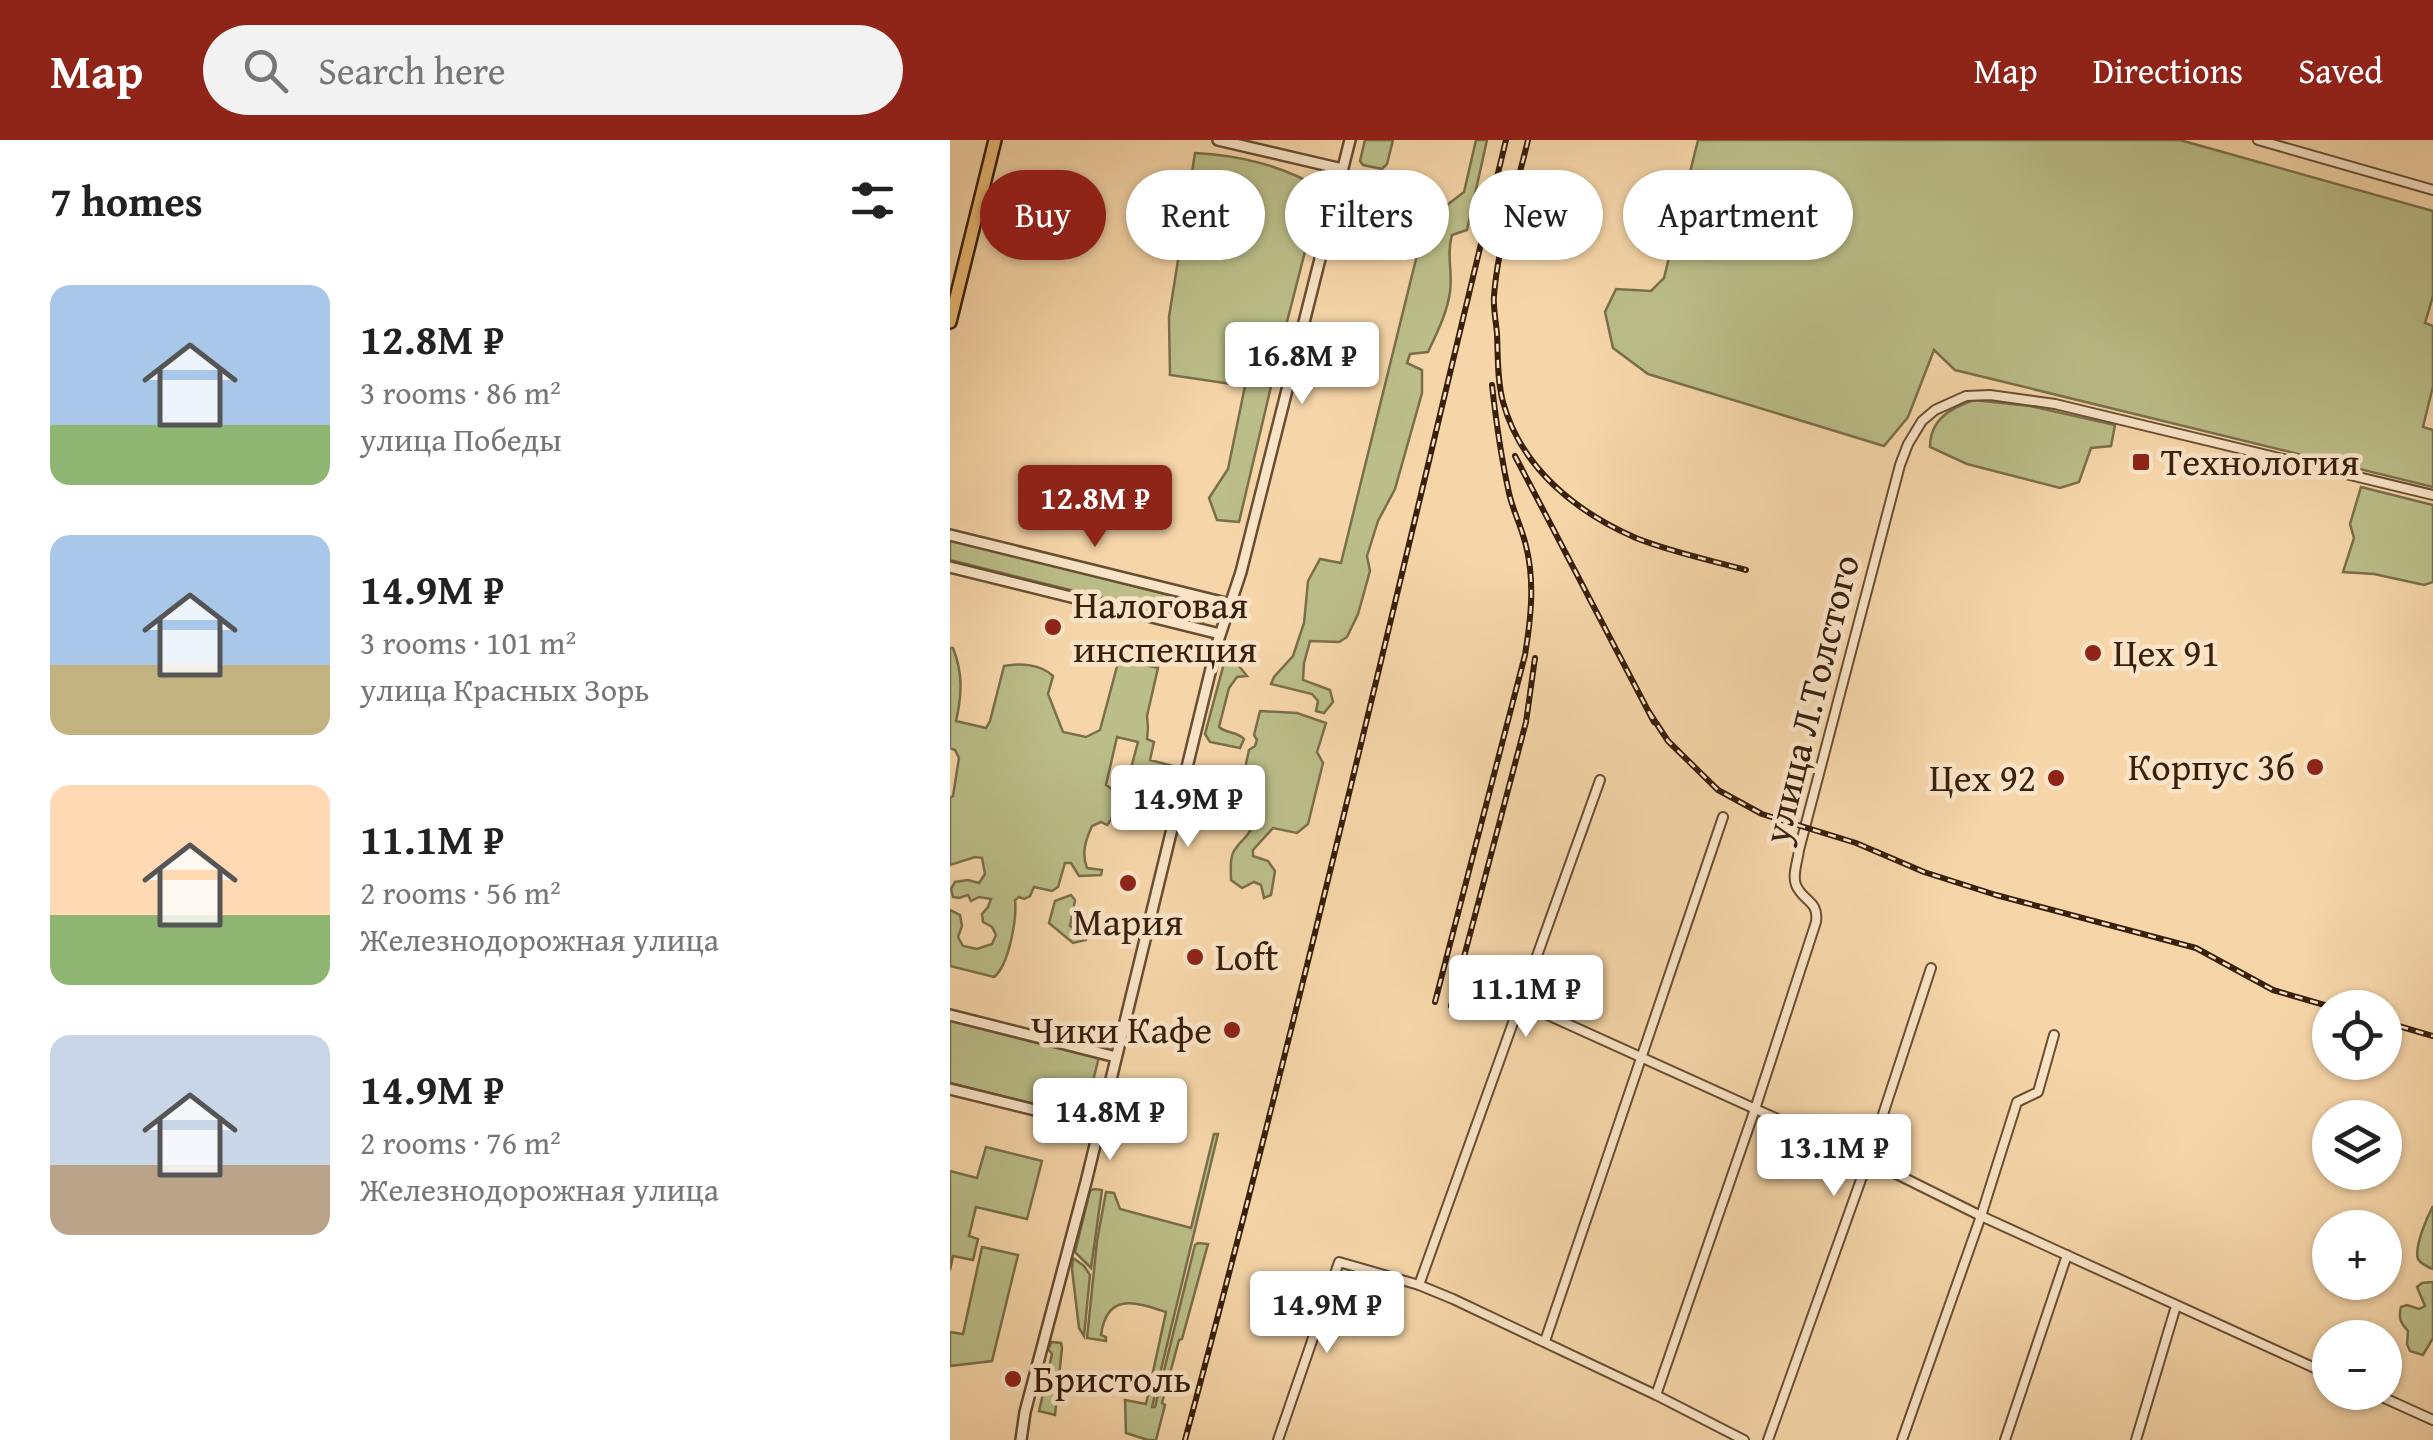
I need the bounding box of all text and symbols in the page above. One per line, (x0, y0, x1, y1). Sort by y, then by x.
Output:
search box (203, 25, 903, 115)
text: Map (50, 35, 143, 106)
text: Search here (318, 42, 506, 98)
icon: search (238, 43, 293, 98)
text: Map (1974, 45, 2038, 96)
text: Directions (2093, 45, 2243, 96)
text: Saved (2298, 45, 2383, 96)
text: 7 homes (50, 170, 203, 231)
chip: Buy (980, 170, 1106, 260)
chip: Rent (1126, 170, 1265, 260)
chip: Filters (1285, 170, 1449, 260)
chip: New (1469, 170, 1603, 260)
chip: Apartment (1623, 170, 1853, 260)
icon: filters (845, 173, 900, 228)
text: 12.8M ₽ (360, 308, 504, 369)
pin: 16.8M ₽ (1210, 322, 1394, 407)
icon: home (130, 325, 250, 445)
text: 16.8M ₽ (1247, 331, 1357, 378)
text: 3 rooms · 86 m² (360, 369, 561, 416)
text: улица Победы (360, 416, 562, 463)
place label: Технология (2161, 433, 2359, 489)
marker: Технология (2130, 451, 2152, 473)
pin: 12.8M ₽ (1003, 465, 1187, 550)
text: 12.8M ₽ (1040, 474, 1150, 521)
street label: улица Л.Толстого (1747, 548, 1873, 850)
text: 14.9M ₽ (360, 558, 504, 619)
icon: home (130, 575, 250, 695)
place label: Налоговая инспекция (1073, 576, 1257, 676)
marker: Налоговая инспекция (1042, 616, 1064, 638)
text: 3 rooms · 101 m² (360, 619, 576, 666)
place label: Цех 91 (2113, 624, 2220, 680)
marker: Цех 91 (2082, 642, 2104, 664)
text: улица Красных Зорь (360, 666, 649, 713)
place label: Корпус 3б (2128, 738, 2295, 794)
place label: Цех 92 (1929, 749, 2036, 805)
marker: Корпус 3б (2304, 756, 2326, 778)
pin: 14.9M ₽ (1096, 765, 1280, 850)
marker: Цех 92 (2045, 767, 2067, 789)
text: 14.9M ₽ (1133, 774, 1243, 821)
text: 11.1M ₽ (360, 808, 504, 869)
icon: home (130, 825, 250, 945)
text: 2 rooms · 56 m² (360, 869, 561, 916)
marker: Мария (1117, 872, 1139, 894)
place label: Мария (1073, 893, 1183, 949)
text: Железнодорожная улица (360, 916, 719, 963)
place label: Loft (1215, 928, 1279, 984)
marker: Loft (1184, 946, 1206, 968)
pin: 11.1M ₽ (1434, 955, 1618, 1040)
text: 11.1M ₽ (1471, 964, 1581, 1011)
map controls (2312, 990, 2402, 1410)
button: locate (2312, 990, 2402, 1080)
place label: Чики Кафе (1031, 1001, 1212, 1057)
marker: Чики Кафе (1221, 1019, 1243, 1041)
text: 14.9M ₽ (360, 1058, 504, 1119)
icon: home (130, 1075, 250, 1195)
pin: 14.8M ₽ (1018, 1078, 1202, 1163)
text: 14.8M ₽ (1055, 1087, 1165, 1134)
button: layers (2312, 1100, 2402, 1190)
pin: 13.1M ₽ (1742, 1114, 1926, 1199)
text: 2 rooms · 76 m² (360, 1119, 561, 1166)
text: 13.1M ₽ (1779, 1123, 1889, 1170)
text: Железнодорожная улица (360, 1166, 719, 1213)
button: + (2312, 1210, 2402, 1300)
pin: 14.9M ₽ (1235, 1271, 1419, 1356)
text: 14.9M ₽ (1272, 1280, 1382, 1327)
button: − (2312, 1320, 2402, 1410)
place label: Бристоль (1033, 1350, 1191, 1406)
marker: Бристоль (1002, 1368, 1024, 1390)

